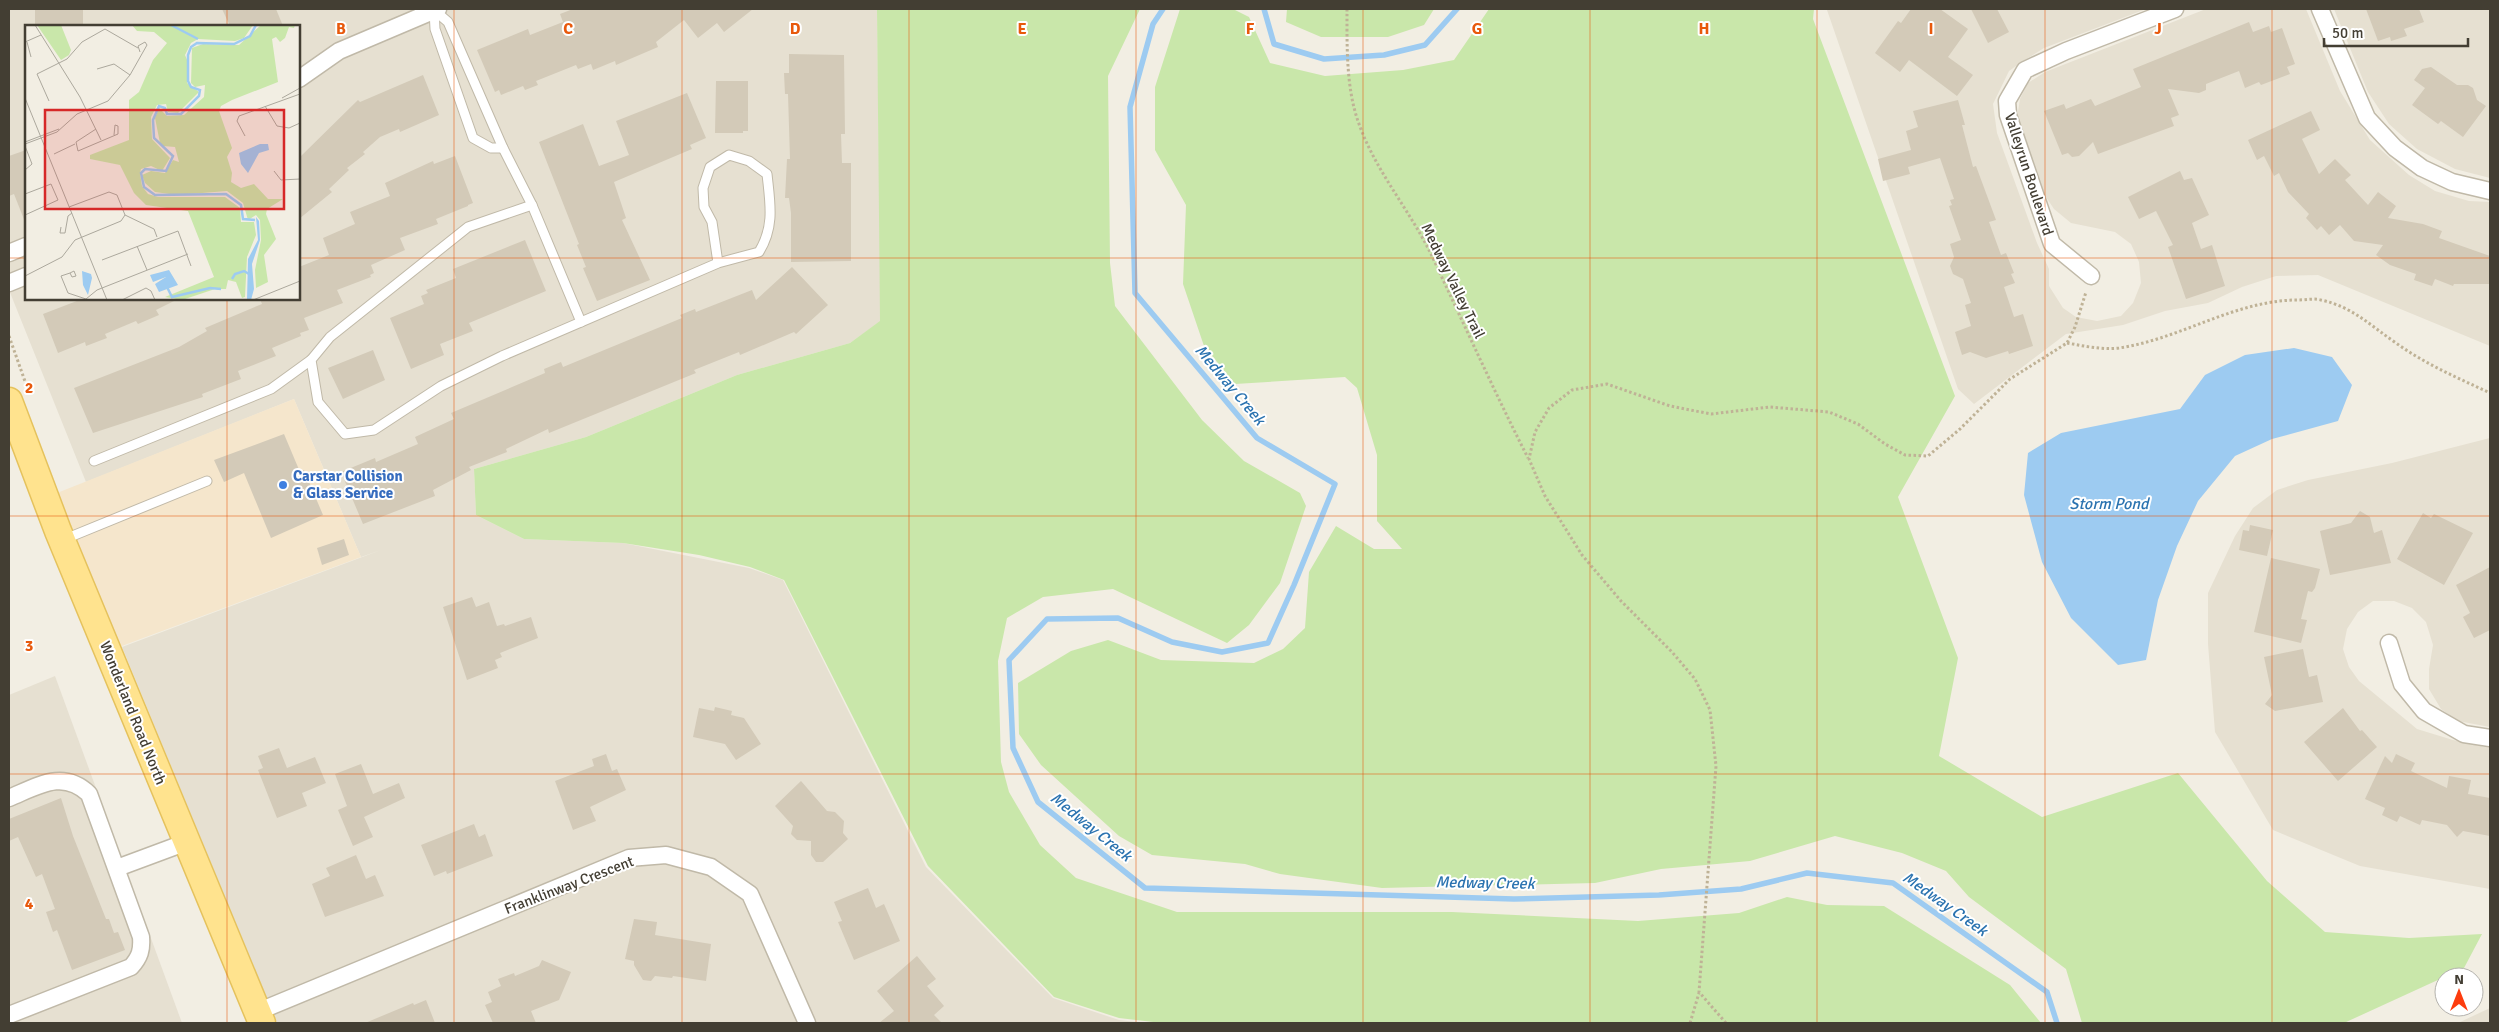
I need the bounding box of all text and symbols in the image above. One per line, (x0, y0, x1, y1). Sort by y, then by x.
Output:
scale bar (2324, 15, 2468, 47)
text: B (336, 19, 346, 39)
text: C (563, 19, 573, 39)
text: D (790, 19, 801, 39)
text: E (1017, 19, 1027, 39)
text: F (1246, 19, 1255, 39)
text: G (1472, 19, 1482, 39)
text: H (1699, 19, 1709, 39)
text: I (1928, 19, 1934, 39)
text: J (2154, 19, 2162, 39)
text: 50 m (2332, 24, 2363, 42)
inset map (25, 25, 300, 300)
street label: Valleyrun Boulevard (2001, 110, 2057, 238)
street label: Medway Valley Trail (1417, 220, 1489, 342)
water label: Medway Creek (1191, 341, 1271, 431)
text: 2 (25, 378, 33, 398)
place label: Carstar Collision & Glass Service (293, 467, 403, 502)
marker: Carstar Collision & Glass Service (277, 479, 289, 491)
water label: Storm Pond (2070, 494, 2151, 514)
text: 3 (25, 636, 33, 656)
street label: Wonderland Road North (96, 639, 170, 787)
water label: Medway Creek (1046, 788, 1137, 867)
street label: Franklinway Crescent (502, 852, 636, 918)
water label: Medway Creek (1899, 867, 1993, 942)
water label: Medway Creek (1435, 872, 1537, 894)
text: 4 (25, 894, 34, 914)
north arrow (2434, 967, 2484, 1017)
text: N (2454, 971, 2464, 988)

